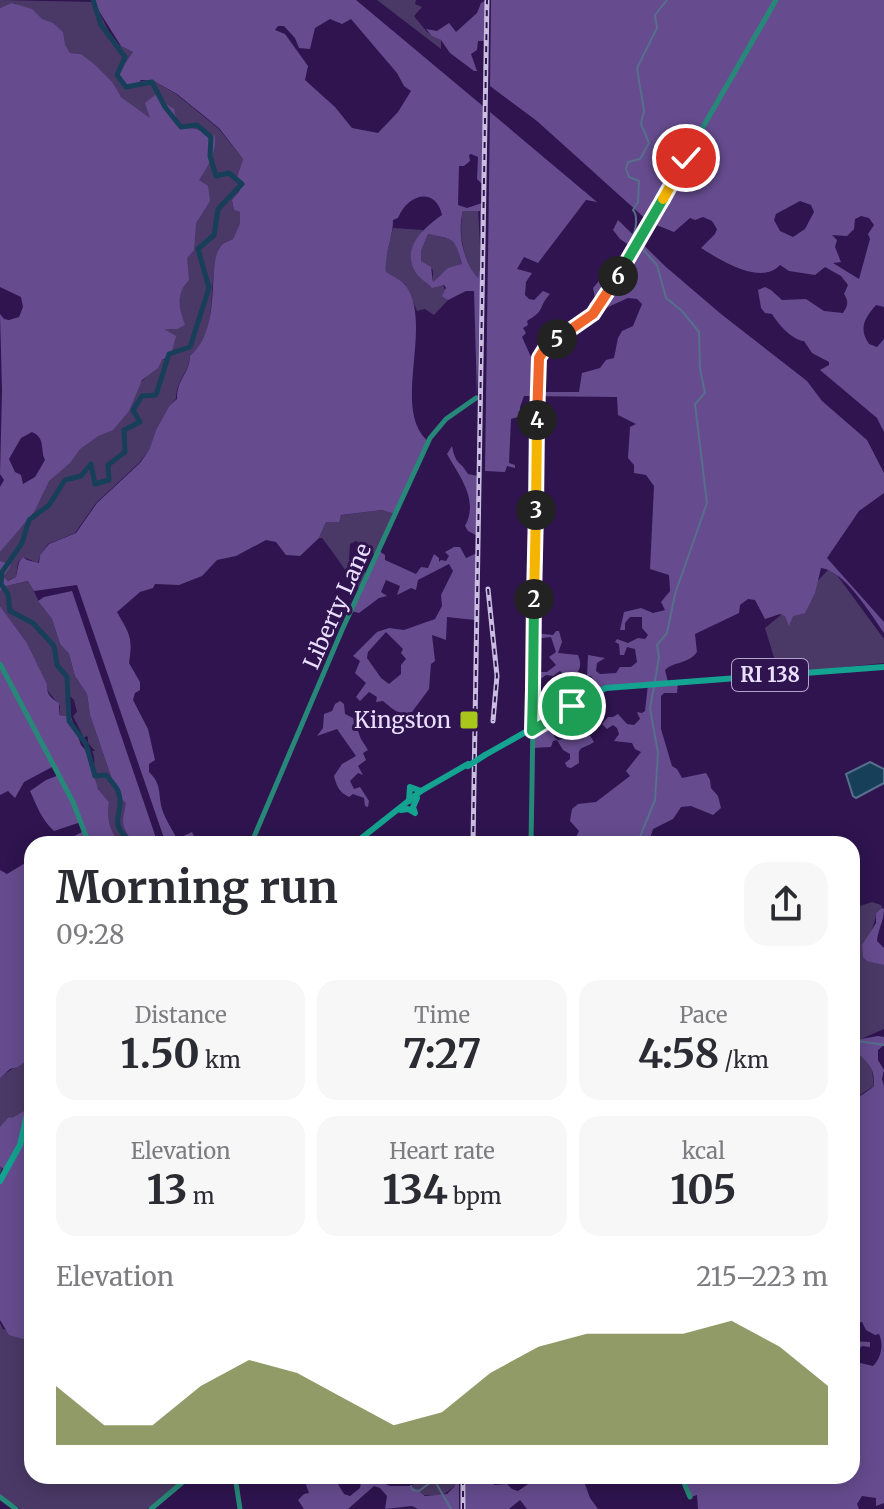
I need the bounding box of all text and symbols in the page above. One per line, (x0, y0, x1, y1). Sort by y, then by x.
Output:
pin (652, 124, 720, 192)
icon: check (664, 136, 708, 180)
pin: 6 (598, 256, 638, 296)
text: 6 (611, 262, 625, 290)
pin: 5 (537, 319, 577, 359)
text: 5 (551, 325, 563, 353)
pin: 4 (517, 400, 557, 440)
text: 4 (530, 406, 544, 434)
pin: 3 (516, 490, 556, 530)
text: 3 (530, 496, 542, 524)
street label: Liberty Lane (297, 539, 377, 673)
pin: 2 (514, 579, 554, 619)
text: 2 (528, 585, 540, 613)
road number: RI 138 (732, 659, 808, 691)
pin (538, 672, 606, 740)
icon: arrive (550, 684, 594, 728)
place label: Kingston (354, 706, 451, 734)
marker: Kingston (458, 709, 480, 731)
text: Morning run (56, 860, 338, 915)
button: share (744, 862, 828, 946)
text: 09:28 (56, 918, 125, 951)
text: Distance (135, 1001, 227, 1029)
text: Time (414, 1001, 470, 1029)
text: Pace (679, 1001, 727, 1029)
text: 1.50 (121, 1029, 200, 1079)
text: 7:27 (403, 1029, 481, 1079)
text: 4:58 (638, 1029, 719, 1079)
text: km (200, 1046, 241, 1074)
text: /km (719, 1046, 769, 1074)
text: Elevation (131, 1137, 231, 1165)
text: Heart rate (389, 1137, 495, 1165)
text: kcal (682, 1137, 725, 1165)
text: 13 (147, 1165, 187, 1215)
text: 134 (382, 1165, 448, 1215)
text: 105 (670, 1165, 736, 1215)
text: m (187, 1182, 215, 1210)
text: bpm (448, 1182, 502, 1210)
text: Elevation (56, 1260, 174, 1293)
text: 215–223 m (696, 1260, 828, 1293)

